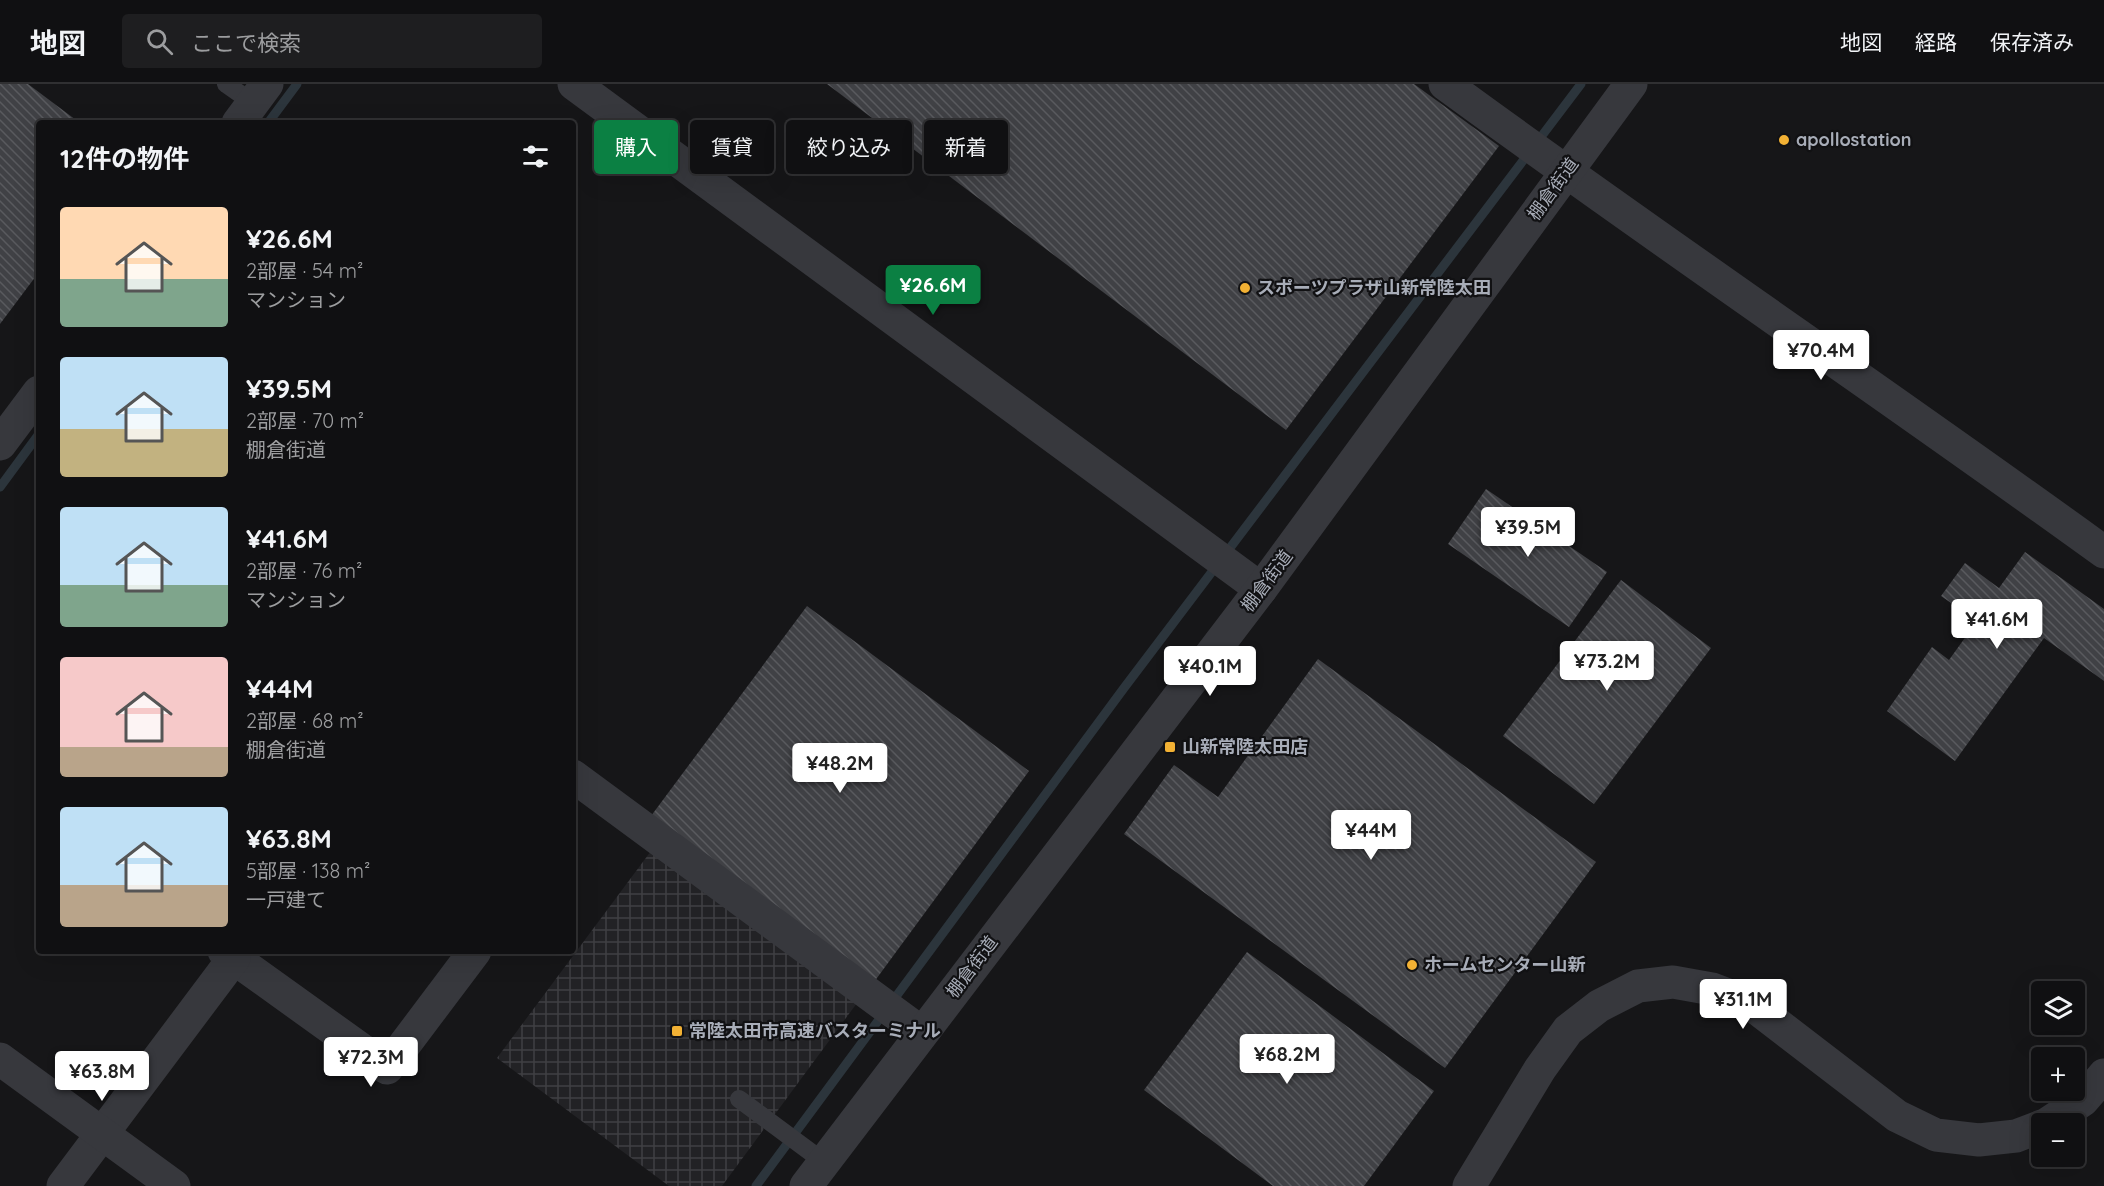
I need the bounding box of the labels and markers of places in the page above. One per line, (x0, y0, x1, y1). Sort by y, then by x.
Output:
place label: apollostation (1796, 128, 1912, 151)
marker: apollostation (1777, 133, 1791, 147)
pin: ¥26.6M (884, 265, 982, 316)
place label: スポーツプラザ山新常陸太田 (1257, 276, 1491, 299)
marker: スポーツプラザ山新常陸太田 (1238, 281, 1252, 295)
pin: ¥70.4M (1772, 330, 1870, 381)
pin: ¥39.5M (1479, 507, 1577, 558)
pin: ¥41.6M (1948, 599, 2046, 650)
pin: ¥73.2M (1558, 641, 1656, 692)
pin: ¥40.1M (1161, 646, 1259, 697)
place label: 山新常陸太田店 (1182, 735, 1308, 758)
marker: 山新常陸太田店 (1163, 740, 1177, 754)
pin: ¥48.2M (791, 743, 889, 794)
pin: ¥44M (1335, 810, 1407, 861)
place label: ホームセンター山新 (1424, 953, 1585, 976)
marker: ホームセンター山新 (1405, 958, 1419, 972)
pin: ¥31.1M (1694, 979, 1792, 1030)
place label: 常陸太田市高速バスターミナル (689, 1019, 941, 1042)
marker: 常陸太田市高速バスターミナル (670, 1024, 684, 1038)
pin: ¥68.2M (1238, 1034, 1336, 1085)
pin: ¥72.3M (322, 1037, 420, 1088)
pin: ¥63.8M (53, 1051, 151, 1102)

